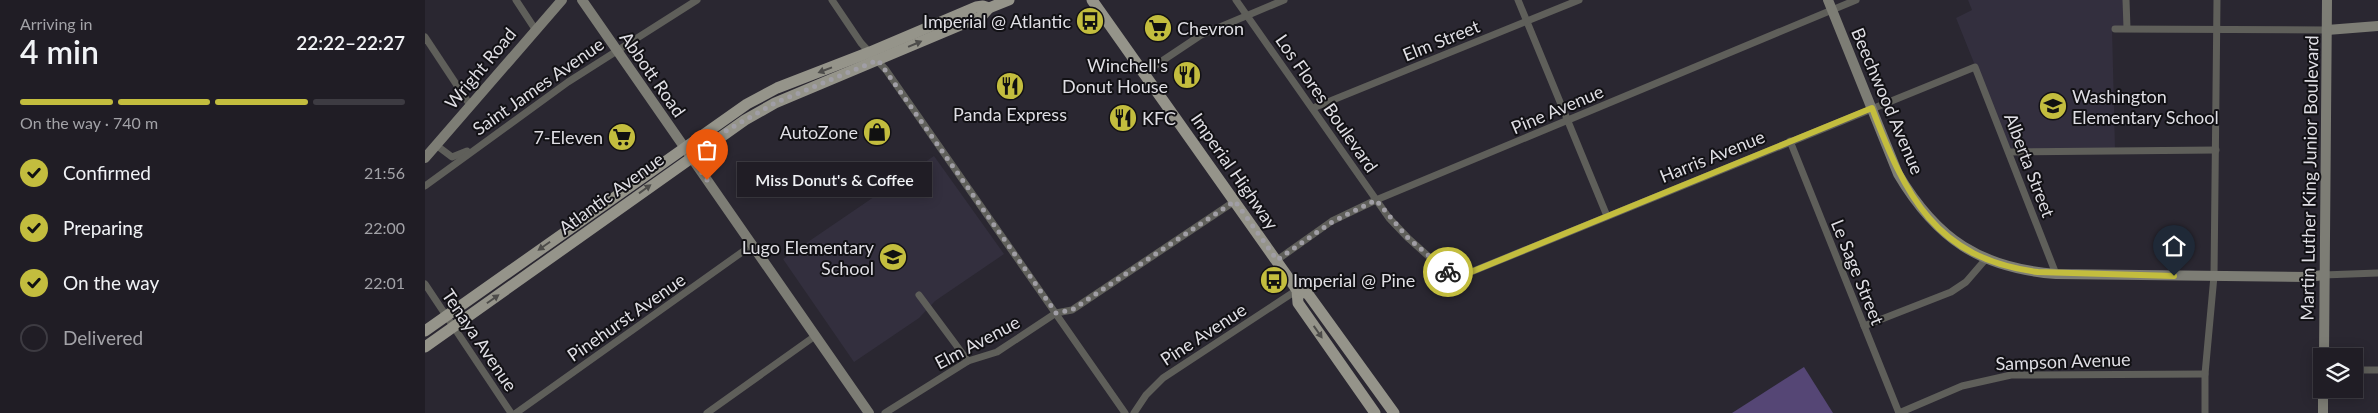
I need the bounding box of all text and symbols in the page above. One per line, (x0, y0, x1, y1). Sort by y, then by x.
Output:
bus stop icon: Imperial @ Atlantic (1075, 6, 1105, 36)
place label: Imperial @ Atlantic (923, 10, 1071, 32)
supermarket icon: Chevron (1143, 13, 1173, 43)
text: Arriving in (20, 14, 93, 33)
street label: Elm Street (1399, 14, 1483, 65)
place label: Chevron (1177, 17, 1244, 39)
street label: Wright Road (440, 23, 520, 113)
street label: Beechwood Avenue (1847, 24, 1929, 178)
street label: Abbott Road (616, 27, 690, 121)
street label: Los Flores Boulevard (1271, 30, 1383, 176)
text: 22:22–22:27 (296, 31, 405, 54)
text: 4 min (20, 32, 99, 71)
street label: Saint James Avenue (468, 32, 608, 140)
street label: Martin Luther King Junior Boulevard (2296, 35, 2322, 321)
one-way arrow (908, 40, 923, 48)
place label: Winchell's Donut House (1062, 54, 1168, 97)
restaurant icon: Winchell's Donut House (1172, 60, 1202, 90)
one-way arrow (818, 66, 832, 74)
restaurant icon: Panda Express (995, 71, 1025, 101)
street label: Pine Avenue (1507, 80, 1607, 138)
place label: Washington Elementary School (2072, 85, 2219, 128)
school or university icon: Washington Elementary School (2038, 91, 2068, 121)
place label: Panda Express (953, 103, 1067, 125)
restaurant icon: KFC (1108, 103, 1138, 133)
place label: KFC (1142, 107, 1176, 129)
street label: Imperial Highway (1187, 108, 1284, 234)
street label: Alberta Street (2000, 110, 2060, 221)
text: On the way · 740 m (20, 113, 158, 132)
shop icon: AutoZone (862, 117, 892, 147)
place label: AutoZone (780, 121, 858, 143)
supermarket icon: 7-Eleven (607, 122, 637, 152)
street label: Harris Avenue (1656, 125, 1768, 187)
place label: 7-Eleven (533, 126, 603, 148)
pin (686, 129, 728, 180)
icon: bag (693, 136, 721, 164)
street label: Atlantic Avenue (554, 148, 668, 238)
icon: check (20, 159, 48, 187)
text: Confirmed (63, 161, 151, 184)
callout: Miss Donut's & Coffee (737, 162, 932, 198)
text: 21:56 (364, 163, 405, 182)
text: Miss Donut's & Coffee (755, 170, 914, 189)
one-way arrow (638, 184, 652, 194)
icon: check (20, 214, 48, 242)
text: Preparing (63, 216, 143, 239)
street label: Le Sage Street (1827, 216, 1889, 329)
text: 22:00 (364, 218, 405, 237)
pin (2153, 225, 2195, 276)
icon: home (2160, 232, 2188, 260)
place label: Lugo Elementary School (742, 236, 875, 279)
one-way arrow (537, 241, 551, 251)
school or university icon: Lugo Elementary School (878, 242, 908, 272)
courier (1423, 247, 1473, 297)
icon: bike (1434, 258, 1462, 286)
bus stop icon: Imperial @ Pine (1259, 265, 1289, 295)
street label: Pinehurst Avenue (563, 268, 689, 366)
icon: check (20, 269, 48, 297)
place label: Imperial @ Pine (1293, 269, 1415, 291)
text: On the way (63, 271, 159, 294)
text: 22:01 (364, 273, 405, 292)
street label: Tenaya Avenue (438, 285, 522, 395)
one-way arrow (486, 294, 500, 304)
street label: Pine Avenue (1156, 298, 1250, 370)
street label: Elm Avenue (931, 310, 1023, 374)
one-way arrow (1313, 325, 1323, 339)
text: Delivered (63, 326, 143, 349)
street label: Sampson Avenue (1995, 348, 2131, 374)
map controls (2313, 348, 2363, 398)
button: layers (2313, 348, 2363, 398)

